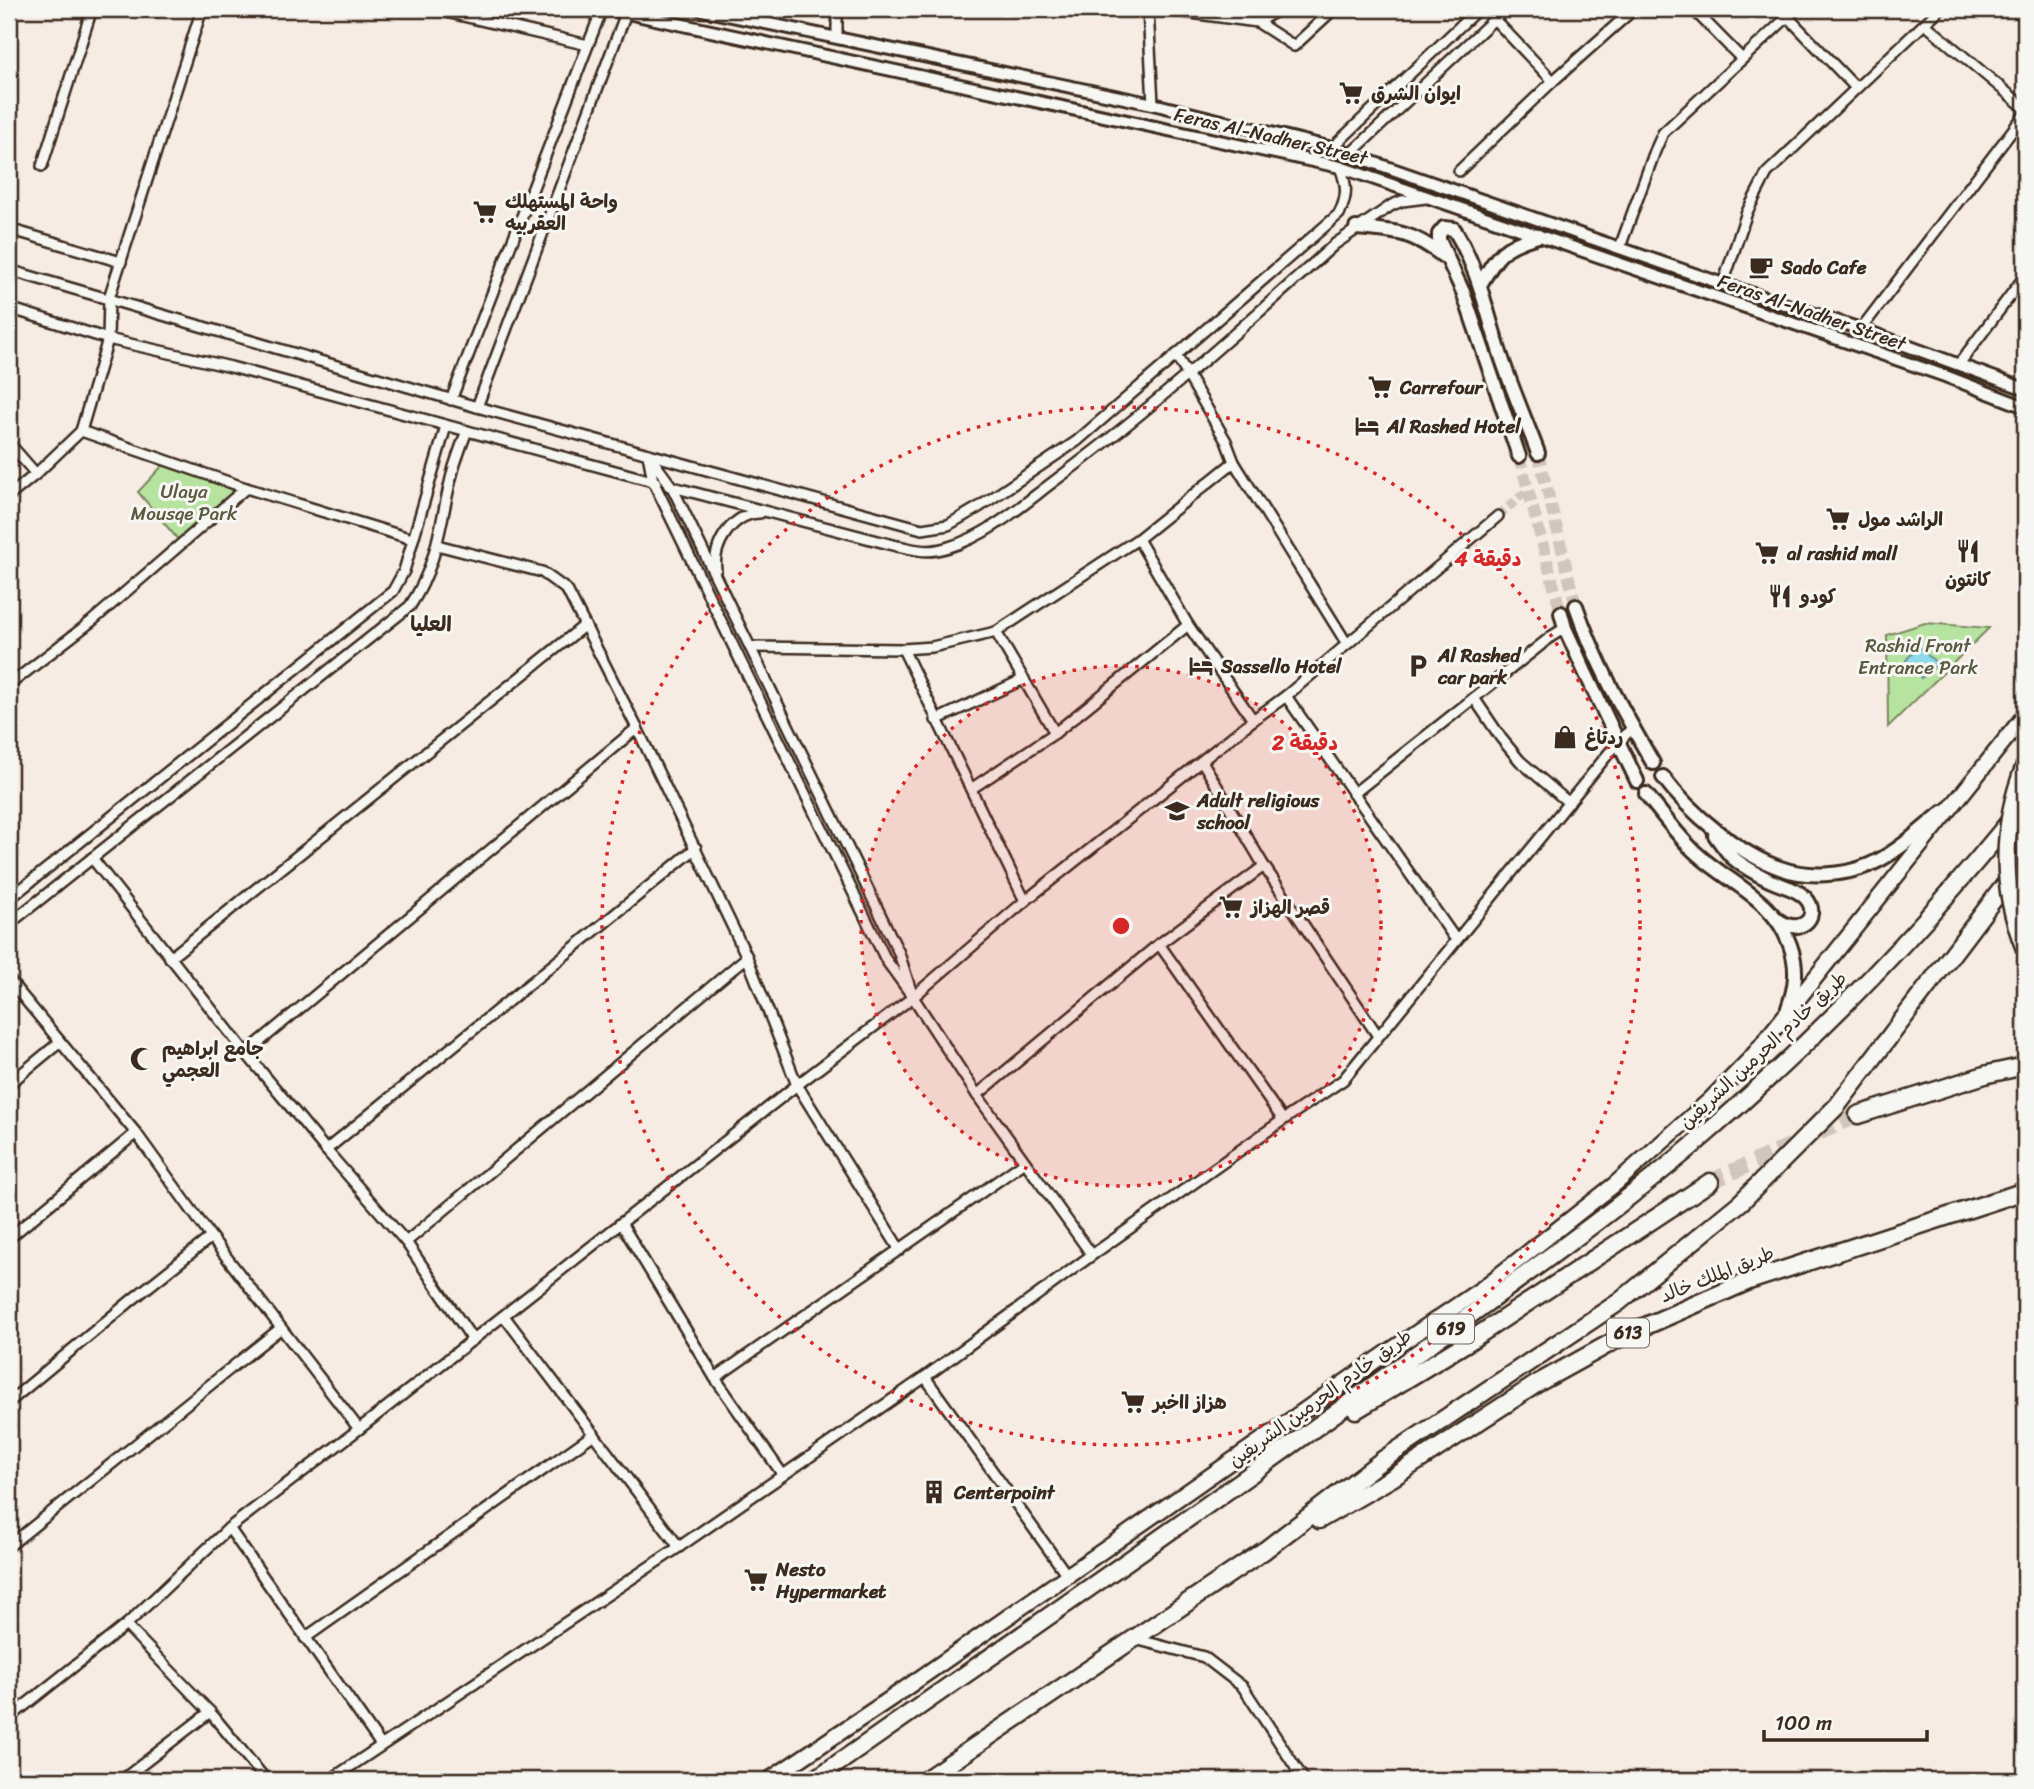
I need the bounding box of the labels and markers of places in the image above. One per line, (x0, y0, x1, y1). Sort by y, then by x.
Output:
place label: ايوان الشرق (1371, 77, 1461, 110)
supermarket icon: ايوان الشرق (1337, 79, 1365, 107)
place label: واحة المستهلك العقربيه (505, 185, 618, 240)
supermarket icon: واحة المستهلك العقربيه (471, 198, 499, 226)
place label: Sado Cafe (1780, 251, 1867, 284)
cafe icon: Sado Cafe (1747, 253, 1775, 281)
place label: Carrefour (1399, 371, 1485, 404)
supermarket icon: Carrefour (1366, 373, 1394, 401)
place label: Al Rashed Hotel (1386, 410, 1521, 443)
hotel icon: Al Rashed Hotel (1353, 412, 1381, 440)
place label: الراشد مول (1858, 503, 1943, 536)
supermarket icon: الراشد مول (1824, 505, 1852, 533)
place label: al rashid mall (1786, 537, 1899, 570)
restaurant icon: كانتون (1954, 537, 1982, 565)
supermarket icon: al rashid mall (1753, 539, 1781, 567)
place label: كانتون (1945, 563, 1992, 596)
place label: كودو (1798, 580, 1837, 613)
restaurant icon: كودو (1766, 582, 1794, 610)
place label: Al Rashed car park (1437, 639, 1522, 694)
place label: Sassello Hotel (1220, 650, 1342, 683)
hotel icon: Sassello Hotel (1187, 652, 1215, 680)
parking icon: Al Rashed car park (1404, 652, 1432, 680)
place label: ردتاغ (1585, 721, 1623, 754)
shop icon: ردتاغ (1551, 723, 1579, 751)
place label: Adult religious school (1196, 784, 1321, 839)
school or university icon: Adult religious school (1163, 797, 1191, 825)
place label: قصر الهزاز (1249, 891, 1330, 924)
supermarket icon: قصر الهزاز (1217, 893, 1245, 921)
centre of rings (1109, 914, 1133, 938)
place label: جامع ابراهيم العجمي (162, 1032, 264, 1087)
mosque icon: جامع ابراهيم العجمي (128, 1045, 156, 1073)
place label: هزاز ااخبر (1151, 1386, 1227, 1419)
supermarket icon: هزاز ااخبر (1119, 1388, 1147, 1416)
place label: Centerpoint (953, 1476, 1056, 1509)
building icon: Centerpoint (920, 1478, 948, 1506)
place label: Nesto Hypermarket (775, 1553, 887, 1608)
supermarket icon: Nesto Hypermarket (742, 1566, 770, 1594)

